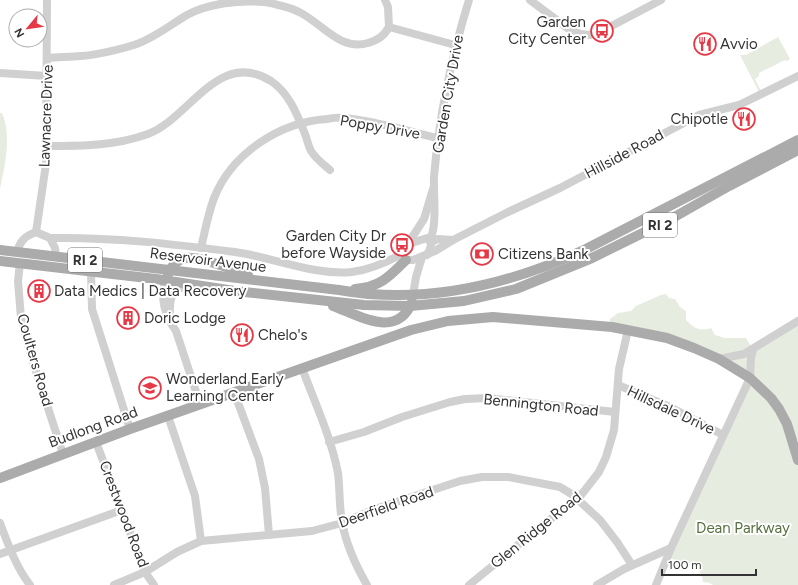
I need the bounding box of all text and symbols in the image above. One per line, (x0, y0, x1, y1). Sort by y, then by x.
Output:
north arrow (8, 8, 48, 48)
place label: Garden City Center (508, 13, 586, 48)
bus stop icon: Garden City Center (589, 18, 615, 44)
text: N (12, 26, 27, 39)
restaurant icon: Avvio (692, 31, 718, 57)
street label: Garden City Drive (429, 34, 467, 154)
place label: Avvio (720, 35, 758, 53)
street label: Lawnacre Drive (35, 64, 57, 168)
restaurant icon: Chipotle (731, 106, 757, 132)
place label: Chipotle (671, 110, 728, 128)
street label: Poppy Drive (339, 111, 421, 143)
street label: Hillside Road (581, 126, 667, 182)
road number: RI 2 (643, 213, 677, 237)
place label: Garden City Dr before Wayside (281, 227, 386, 262)
bus stop icon: Garden City Dr before Wayside (389, 232, 415, 258)
bank icon: Citizens Bank (469, 241, 495, 267)
street label: Reservoir Avenue (149, 244, 267, 276)
place label: Citizens Bank (498, 245, 589, 263)
road number: RI 2 (68, 248, 102, 272)
building icon: Data Medics | Data Recovery (26, 278, 52, 304)
place label: Data Medics | Data Recovery (54, 282, 247, 300)
building icon: Doric Lodge (115, 305, 141, 331)
place label: Doric Lodge (144, 309, 226, 327)
street label: Coulters Road (13, 312, 57, 408)
restaurant icon: Chelo's (229, 322, 255, 348)
place label: Chelo's (258, 326, 307, 344)
place label: Wonderland Early Learning Center (166, 370, 284, 405)
school or university icon: Wonderland Early Learning Center (137, 375, 163, 401)
street label: Hillsdale Drive (624, 382, 718, 438)
street label: Bennington Road (483, 390, 599, 420)
street label: Budlong Road (46, 403, 140, 451)
street label: Crestwood Road (95, 458, 153, 570)
street label: Deerfield Road (336, 482, 436, 532)
street label: Glen Ridge Road (487, 488, 585, 572)
park label: Dean Parkway (696, 519, 790, 537)
scale bar (662, 551, 756, 577)
text: 100 m (668, 558, 702, 572)

